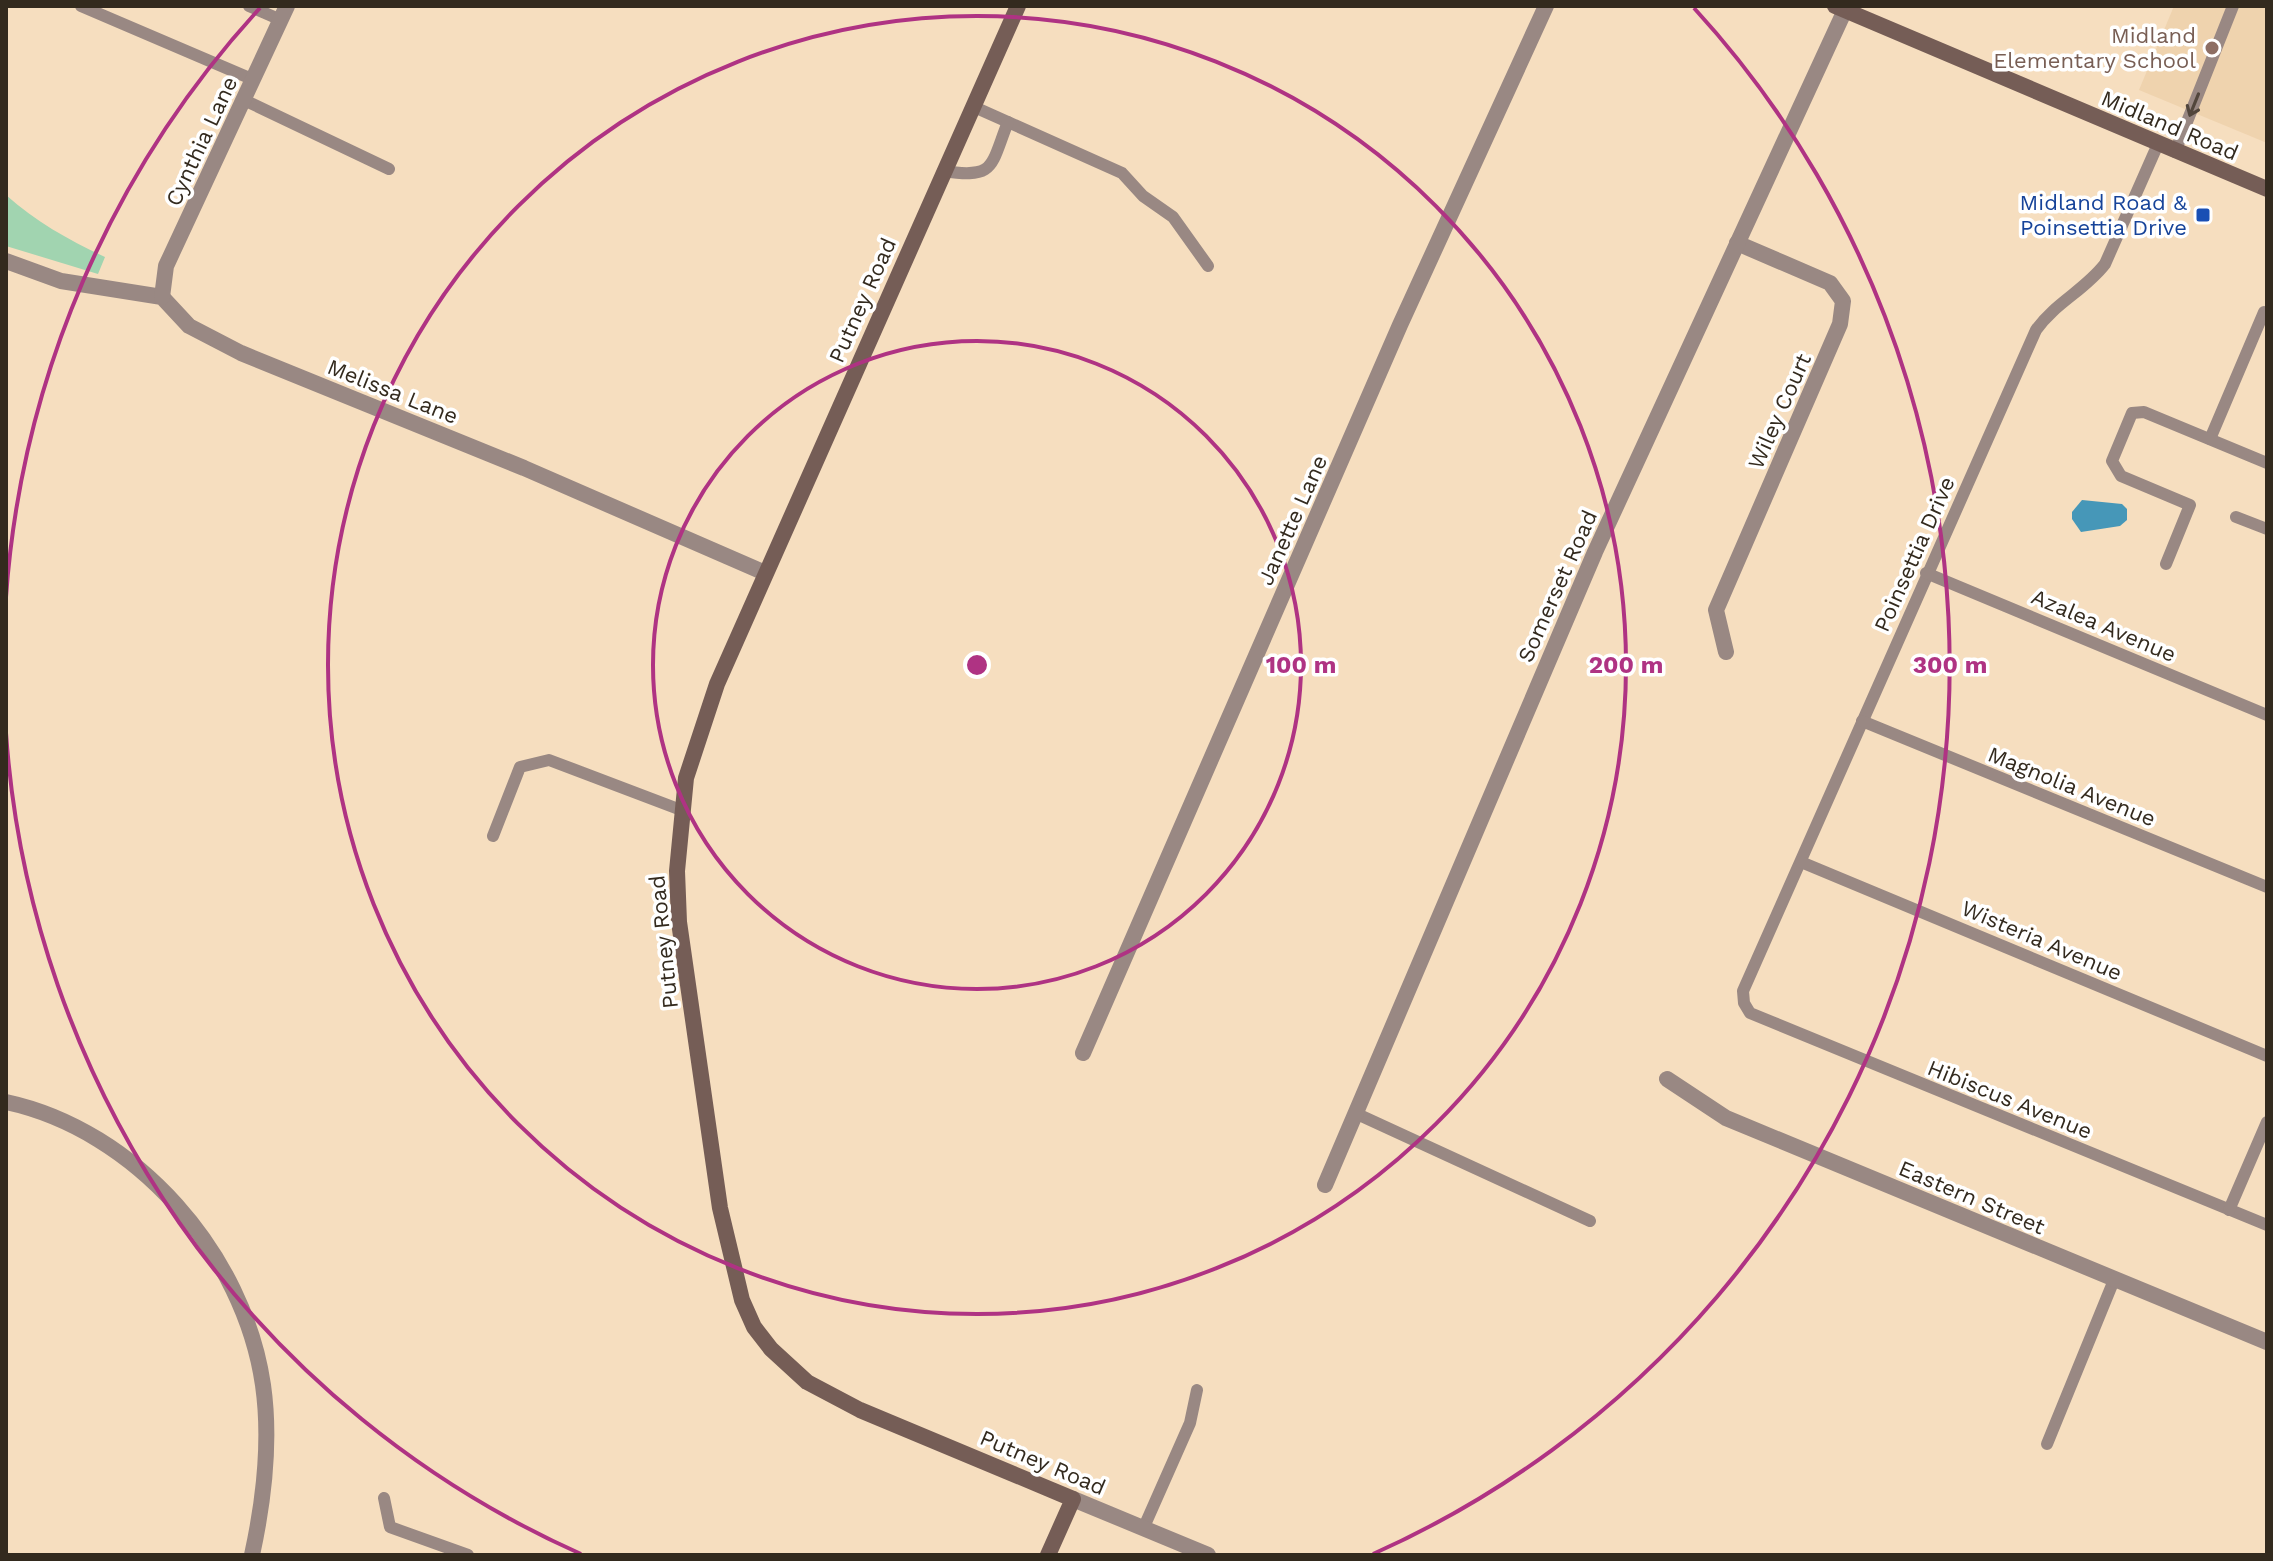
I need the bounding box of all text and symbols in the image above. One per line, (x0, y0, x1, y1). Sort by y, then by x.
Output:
place label: Midland Elementary School (1993, 23, 2196, 73)
marker: Midland Elementary School (2203, 39, 2221, 57)
street label: Cynthia Lane (161, 73, 242, 210)
street label: Midland Road (2098, 85, 2242, 166)
one-way arrow (2186, 92, 2200, 117)
place label: Midland Road & Poinsettia Drive (2020, 190, 2187, 240)
marker: Midland Road & Poinsettia Drive (2194, 206, 2212, 224)
street label: Putney Road (824, 234, 901, 367)
street label: Wiley Court (1743, 350, 1816, 473)
street label: Melissa Lane (324, 354, 462, 429)
street label: Janette Lane (1253, 451, 1332, 589)
street label: Poinsettia Drive (1869, 473, 1960, 636)
street label: Somerset Road (1513, 506, 1602, 666)
street label: Azalea Avenue (2028, 584, 2180, 667)
centre of rings (963, 651, 991, 679)
text: 100 m (1266, 651, 1336, 679)
text: 200 m (1589, 651, 1663, 679)
text: 300 m (1913, 651, 1987, 679)
street label: Magnolia Avenue (1984, 741, 2159, 832)
street label: Putney Road (644, 874, 683, 1010)
street label: Wisteria Avenue (1958, 895, 2126, 986)
street label: Hibiscus Avenue (1924, 1055, 2096, 1144)
street label: Eastern Street (1895, 1155, 2049, 1240)
street label: Putney Road (976, 1425, 1109, 1500)

